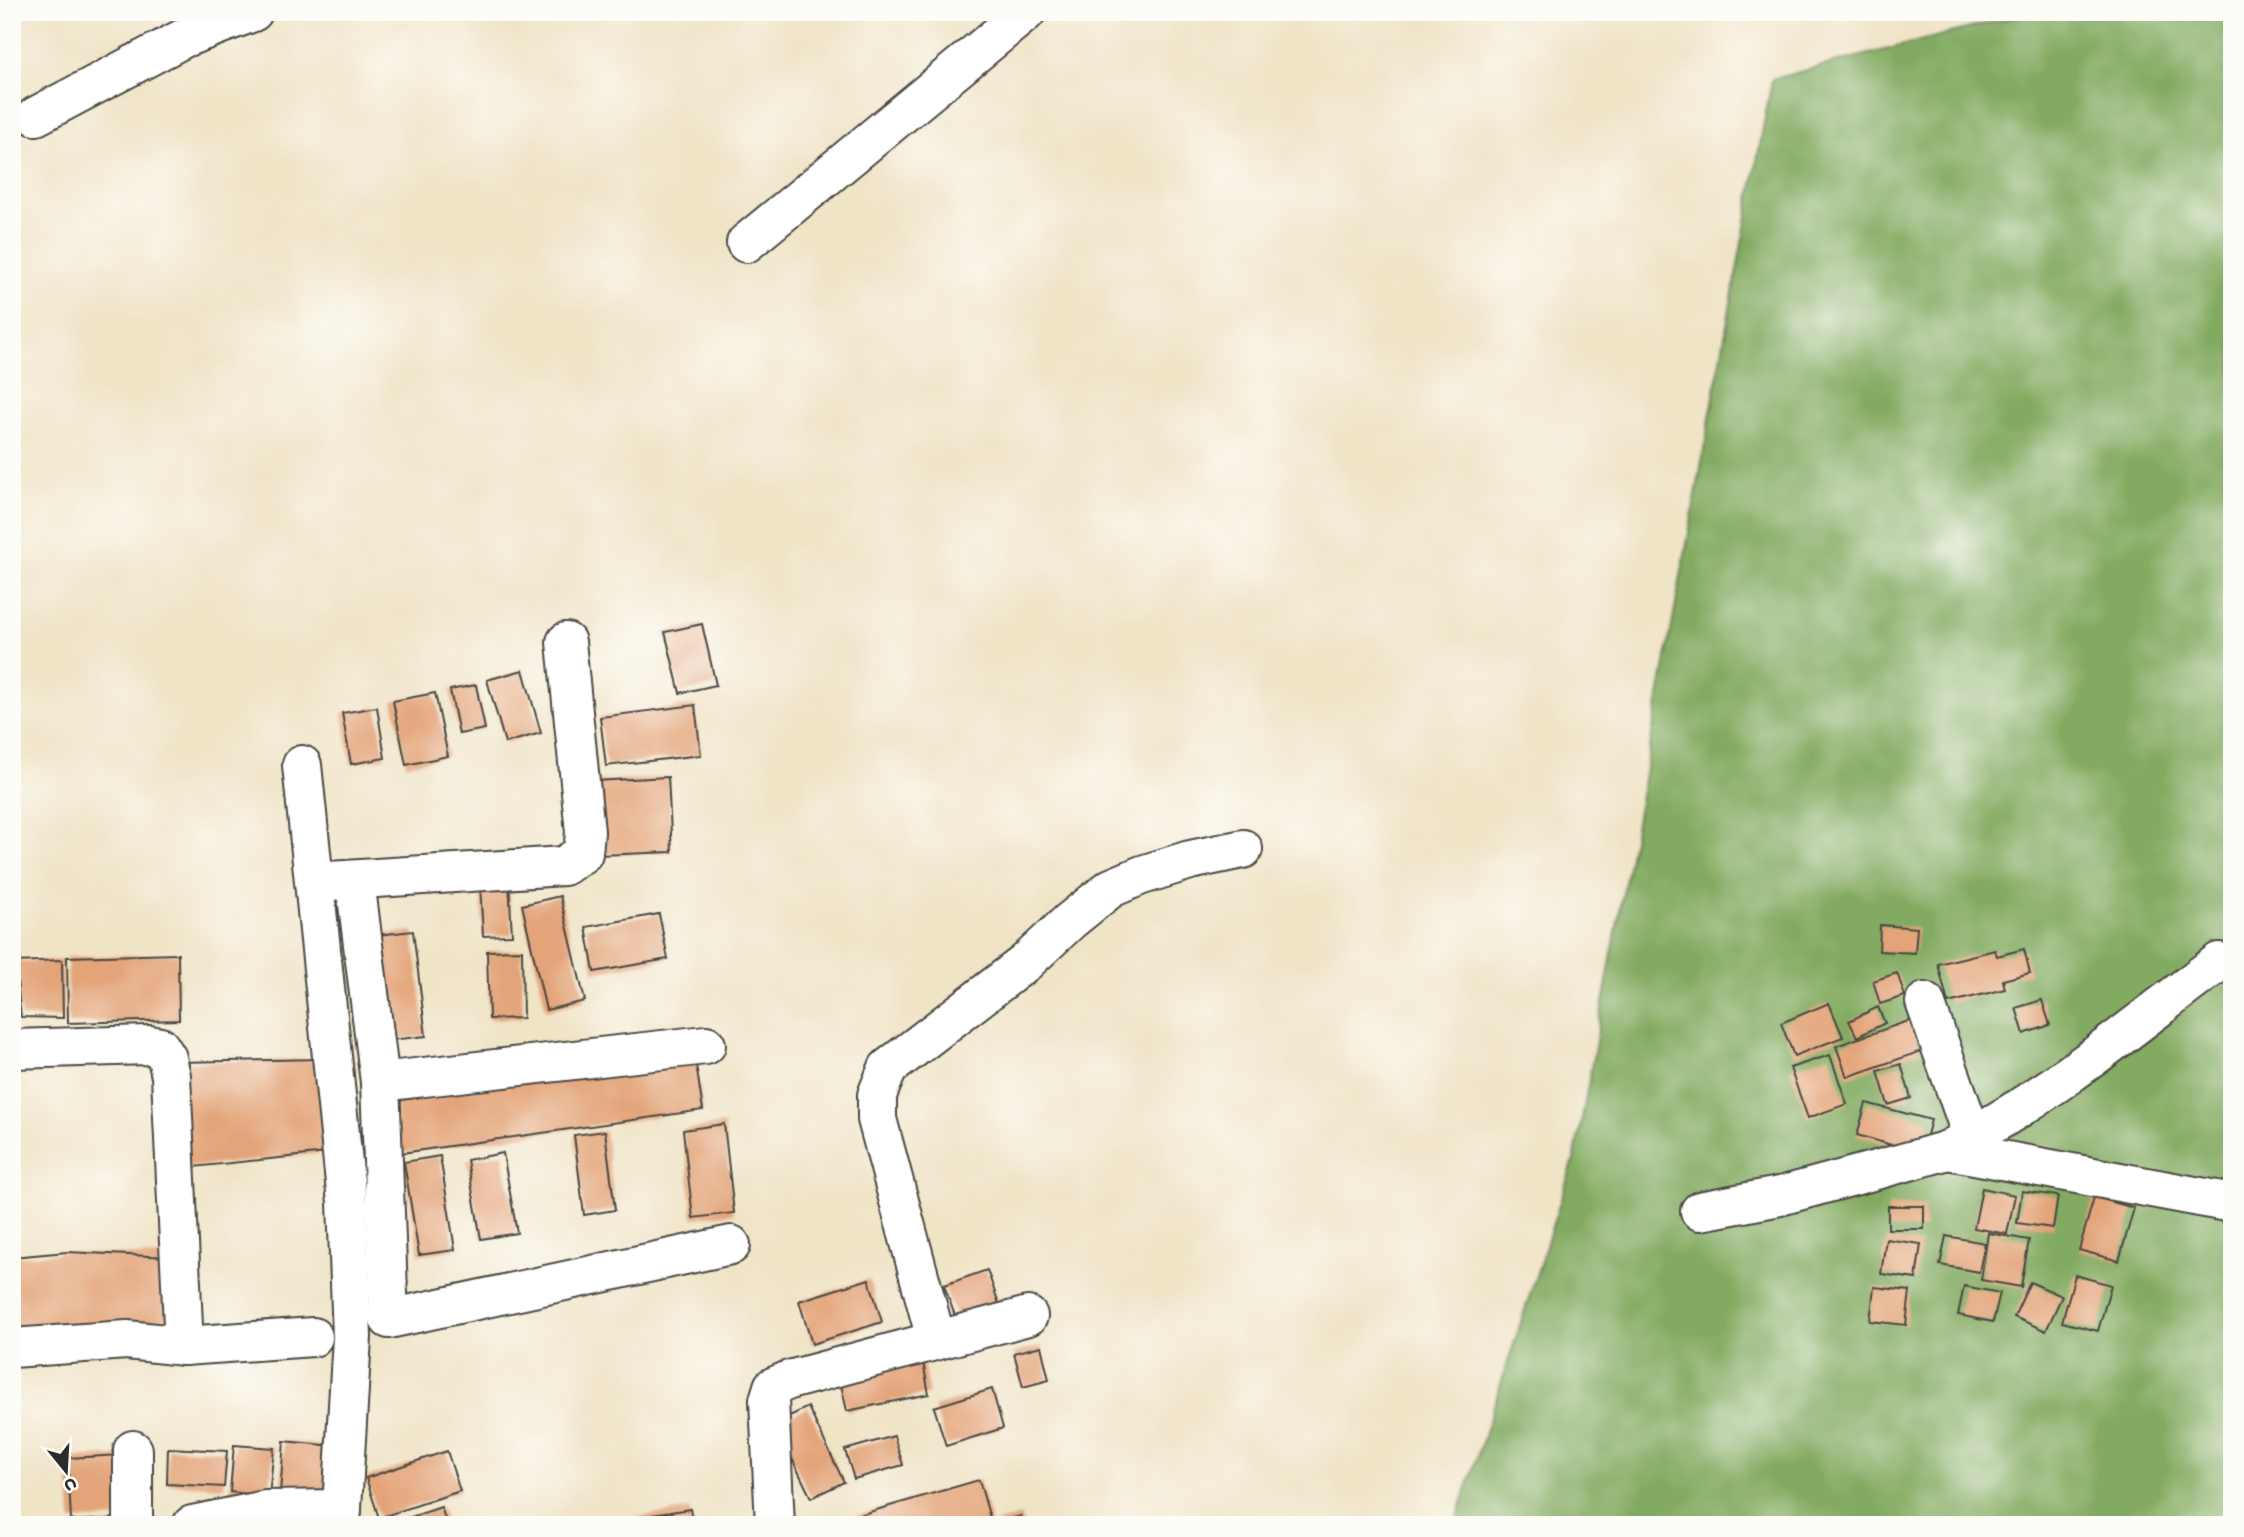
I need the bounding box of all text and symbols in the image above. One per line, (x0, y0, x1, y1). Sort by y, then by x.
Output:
north arrow (32, 1436, 102, 1506)
text: U (61, 1471, 79, 1496)

